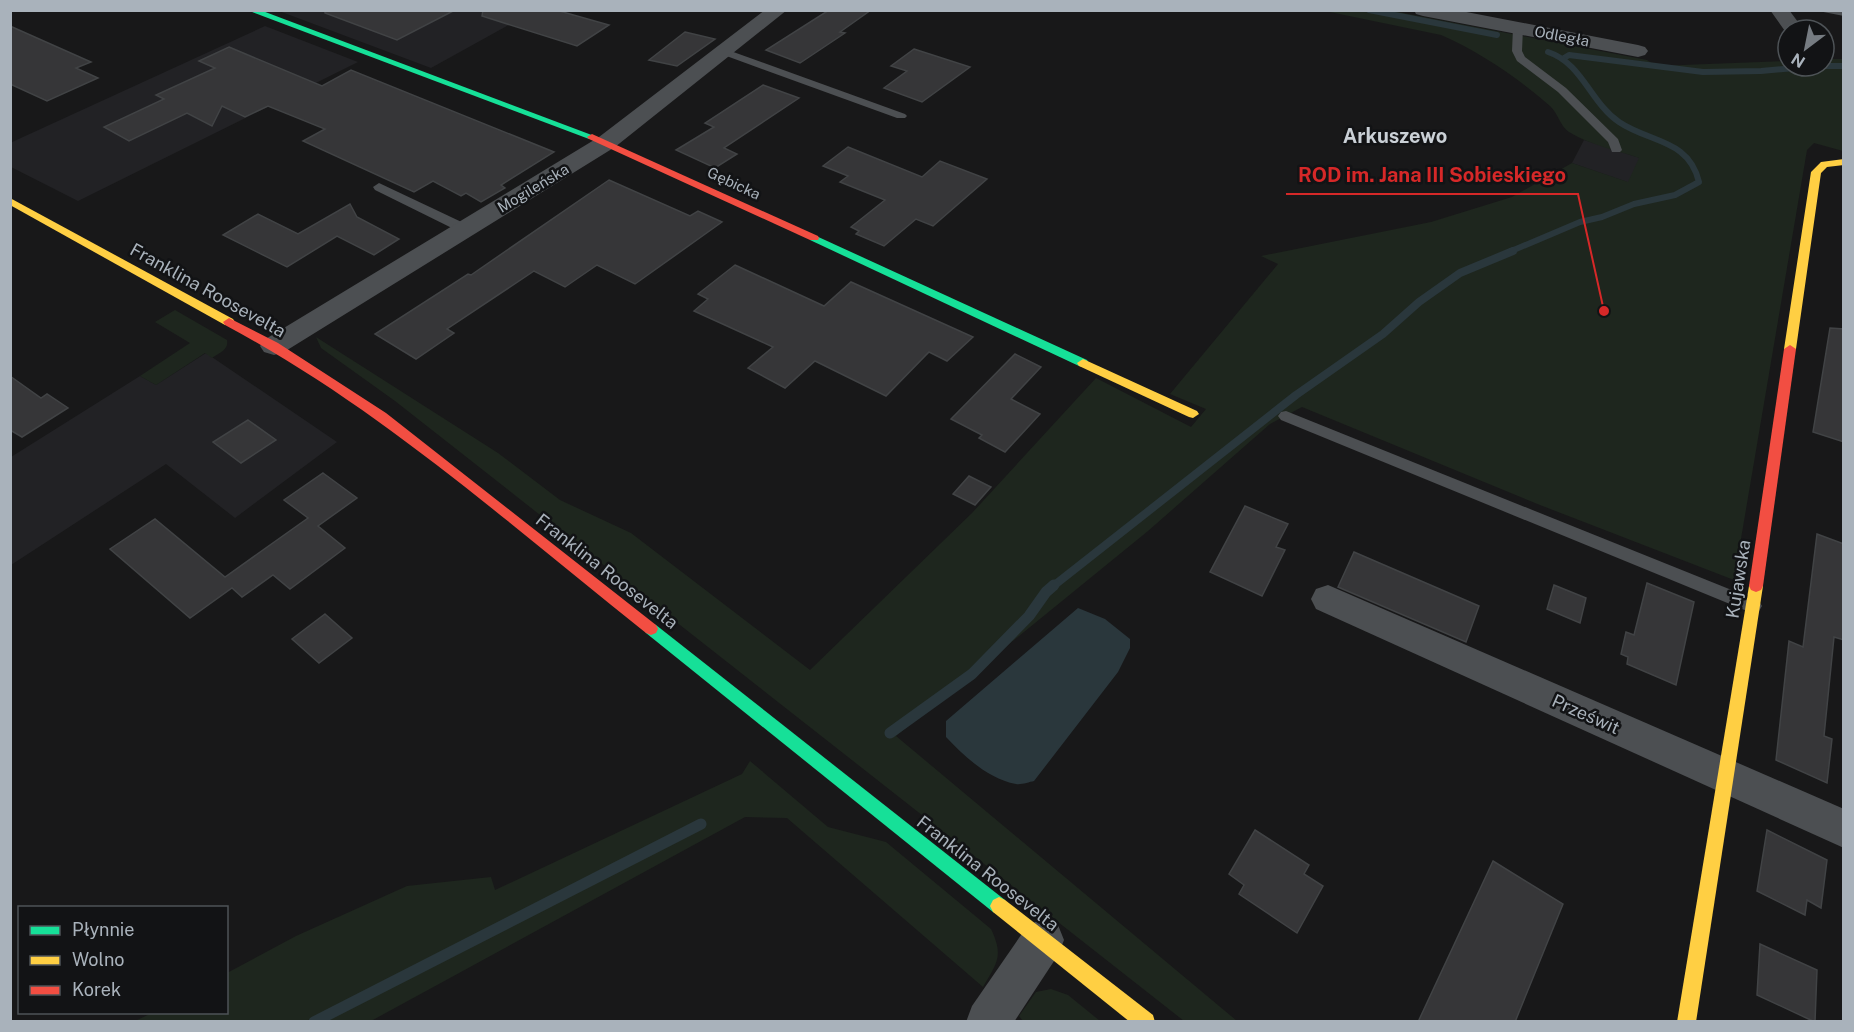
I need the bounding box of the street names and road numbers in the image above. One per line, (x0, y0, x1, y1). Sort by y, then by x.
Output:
street label: Odległa (1533, 22, 1591, 50)
street label: Mogileńska (494, 160, 572, 216)
street label: Gębicka (705, 163, 763, 203)
street label: Franklina Roosevelta (127, 239, 289, 341)
street label: Franklina Roosevelta (532, 509, 682, 633)
street label: Kujawska (1721, 538, 1755, 620)
street label: Prześwit (1549, 690, 1623, 738)
street label: Franklina Roosevelta (913, 811, 1063, 935)

